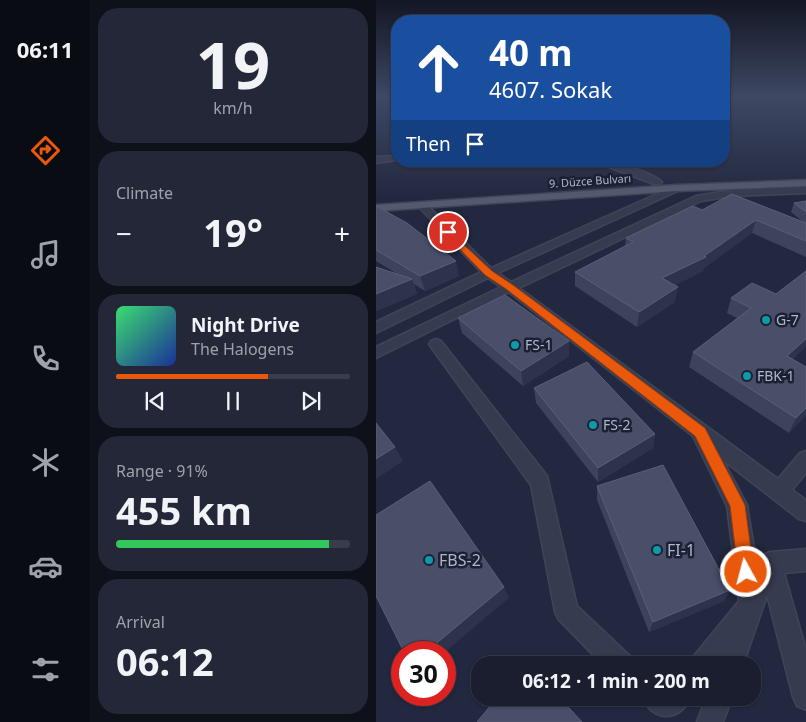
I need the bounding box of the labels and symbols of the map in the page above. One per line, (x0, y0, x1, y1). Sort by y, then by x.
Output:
street label: 9. Düzce Bulvarı (548, 170, 632, 191)
pin (427, 211, 469, 253)
place label: G-7 (776, 310, 799, 329)
marker: G-7 (760, 314, 772, 326)
place label: FS-1 (525, 335, 552, 354)
marker: FS-1 (509, 339, 521, 351)
place label: FBK-1 (757, 366, 795, 385)
marker: FBK-1 (741, 370, 753, 382)
place label: FS-2 (603, 415, 630, 434)
marker: FS-2 (587, 419, 599, 431)
place label: FI-1 (667, 539, 695, 561)
marker: FI-1 (651, 544, 663, 556)
position arrow (719, 545, 771, 597)
place label: FBS-2 (439, 549, 481, 571)
marker: FBS-2 (423, 554, 435, 566)
speed limit sign: 30 (391, 641, 456, 706)

